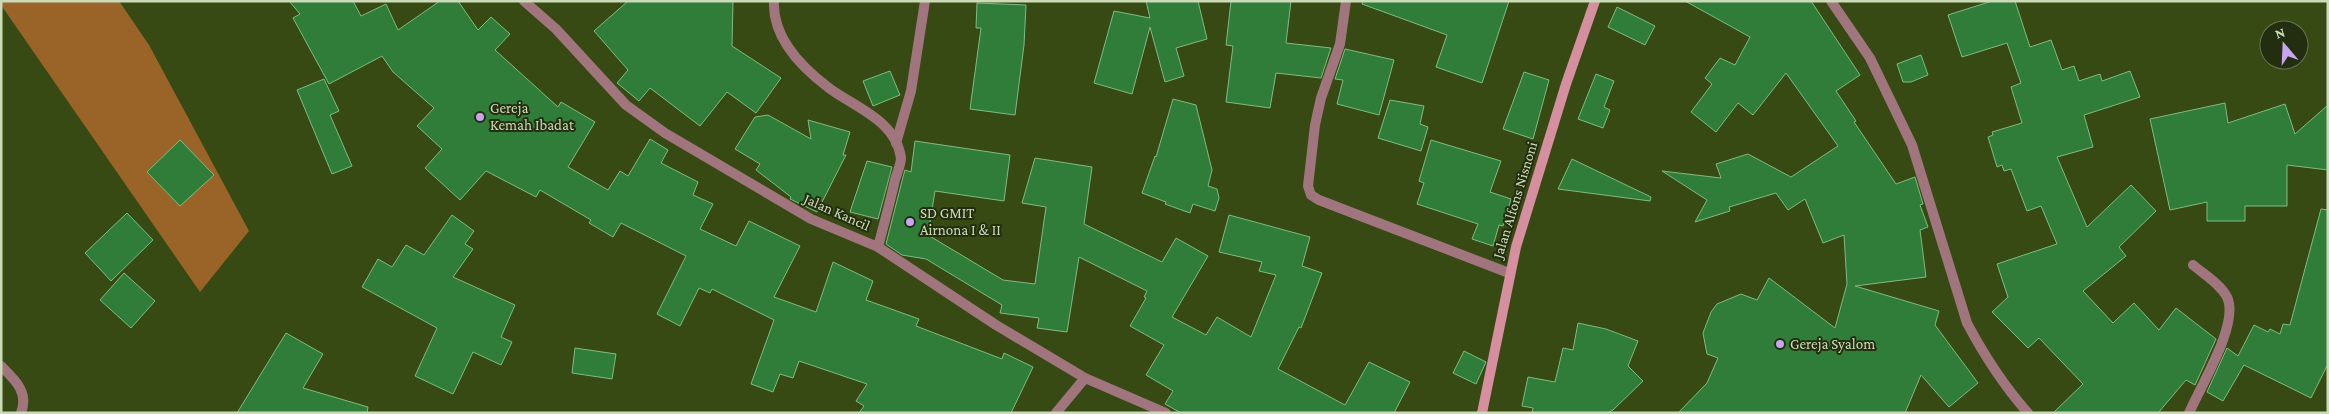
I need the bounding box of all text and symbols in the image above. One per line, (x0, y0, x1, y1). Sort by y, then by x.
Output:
north arrow (2259, 20, 2309, 70)
text: N (2273, 23, 2287, 42)
place label: Gereja Kemah Ibadat (490, 100, 575, 133)
marker: Gereja Kemah Ibadat (474, 111, 486, 123)
street label: Jalan Alfons Nisnoni (1489, 140, 1541, 263)
street label: Jalan Kancil (799, 189, 873, 235)
place label: SD GMIT Airnona I & II (920, 205, 1001, 238)
marker: SD GMIT Airnona I & II (904, 216, 916, 228)
place label: Gereja Syalom (1790, 336, 1875, 353)
marker: Gereja Syalom (1774, 338, 1786, 350)

